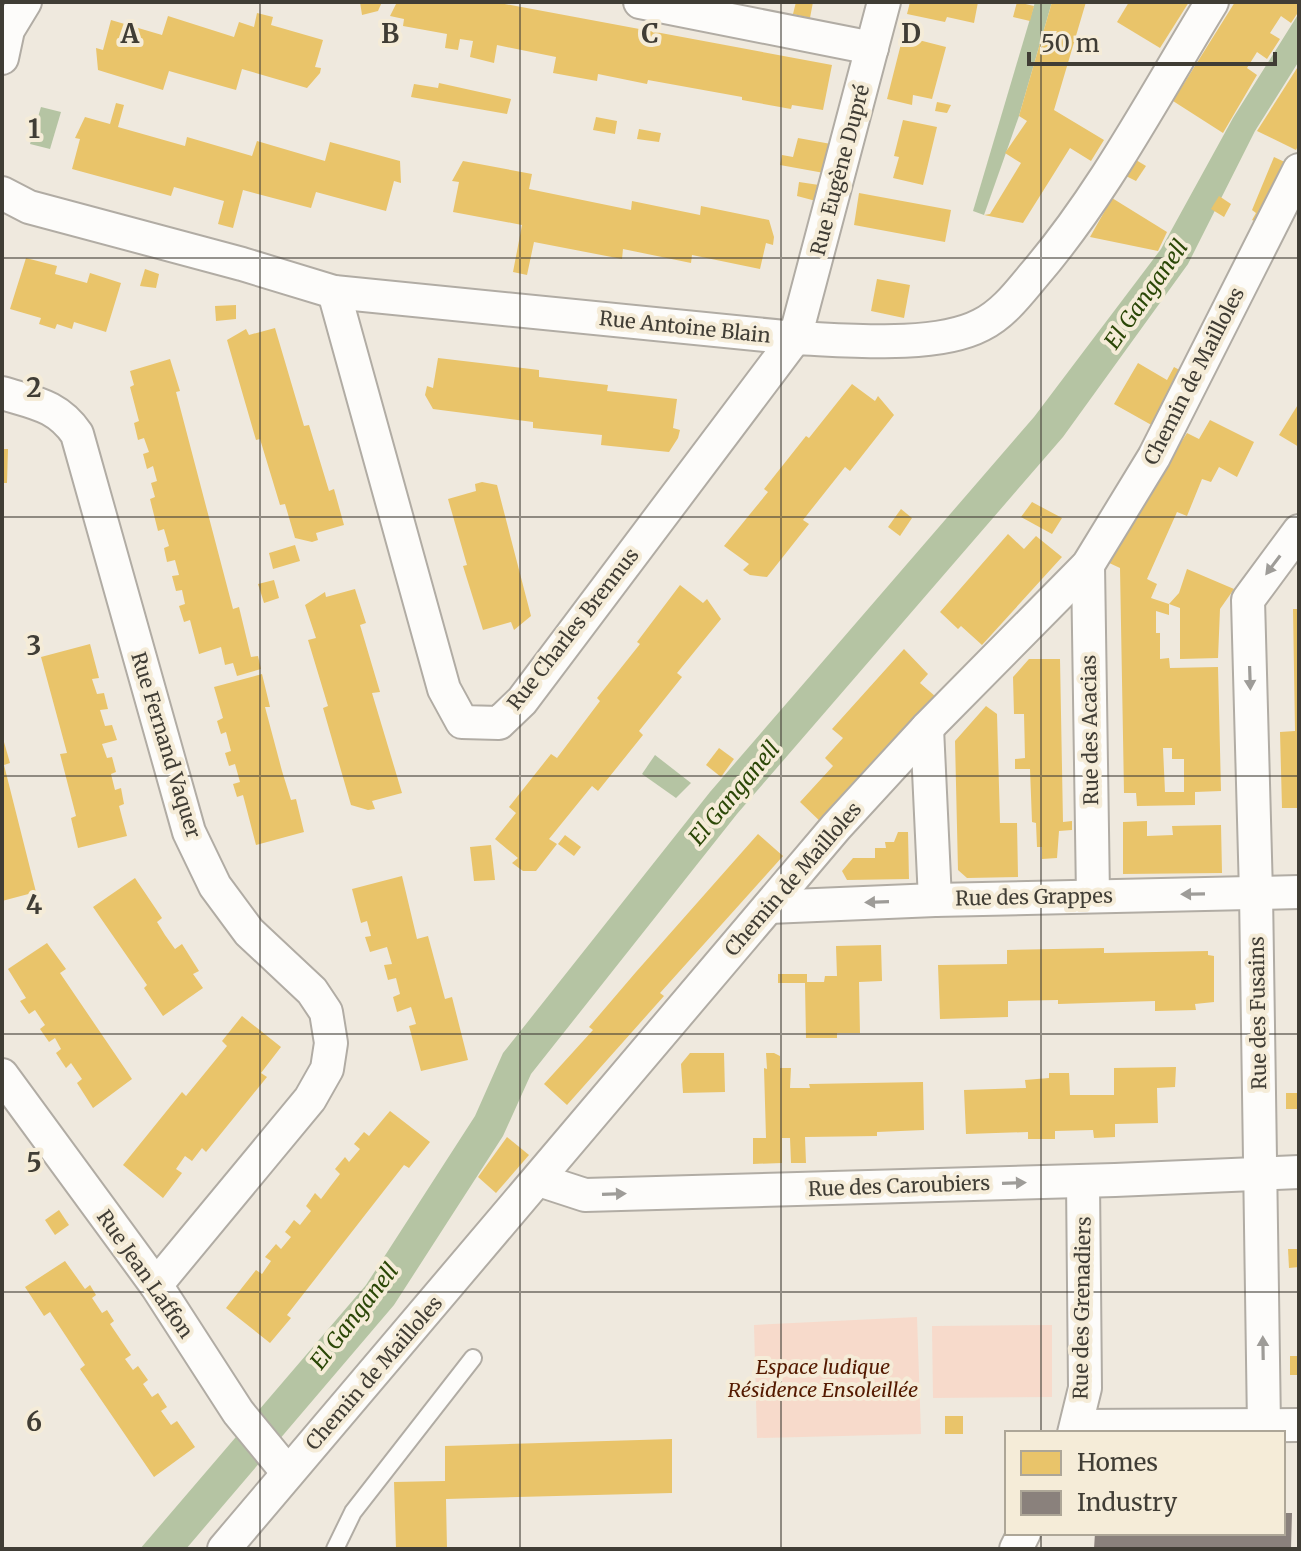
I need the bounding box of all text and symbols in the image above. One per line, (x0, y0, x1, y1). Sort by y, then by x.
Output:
scale bar (1029, 16, 1275, 66)
text: A (120, 17, 140, 50)
text: B (381, 17, 399, 50)
text: C (641, 17, 659, 50)
text: D (901, 17, 921, 50)
text: 50 m (1041, 28, 1100, 59)
street label: Rue Eugène Dupré (805, 82, 874, 258)
text: 1 (28, 112, 40, 145)
water label: El Ganganell (1098, 234, 1194, 354)
street label: Chemin de Mailloles (1138, 283, 1249, 469)
street label: Rue Antoine Blain (598, 305, 772, 348)
text: 2 (26, 371, 42, 404)
street label: Rue Charles Brennus (502, 543, 644, 715)
one-way arrow (1266, 555, 1282, 576)
text: 3 (27, 629, 41, 662)
street label: Rue Fernand Vaquer (126, 649, 207, 841)
street label: Rue des Acacias (1076, 655, 1103, 806)
one-way arrow (1244, 666, 1256, 691)
water label: El Ganganell (682, 735, 786, 851)
street label: Chemin de Mailloles (719, 797, 866, 961)
street label: Rue des Grappes (955, 883, 1113, 910)
one-way arrow (1180, 887, 1205, 900)
text: 4 (26, 888, 43, 921)
one-way arrow (864, 896, 889, 909)
street label: Rue des Fusains (1244, 936, 1271, 1090)
text: 5 (26, 1146, 42, 1179)
street label: Rue des Caroubiers (808, 1170, 990, 1201)
one-way arrow (1002, 1177, 1027, 1190)
one-way arrow (602, 1188, 627, 1201)
street label: Rue Jean Laffon (92, 1205, 199, 1343)
street label: Rue des Grenadiers (1067, 1216, 1096, 1400)
water label: El Ganganell (304, 1257, 404, 1375)
street label: Chemin de Mailloles (300, 1291, 447, 1455)
one-way arrow (1257, 1335, 1269, 1360)
park label: Espace ludique Résidence Ensoleillée (728, 1354, 918, 1402)
text: 6 (26, 1405, 42, 1438)
legend (1005, 1431, 1285, 1535)
text: Homes (1077, 1447, 1158, 1478)
text: Industry (1077, 1487, 1177, 1518)

